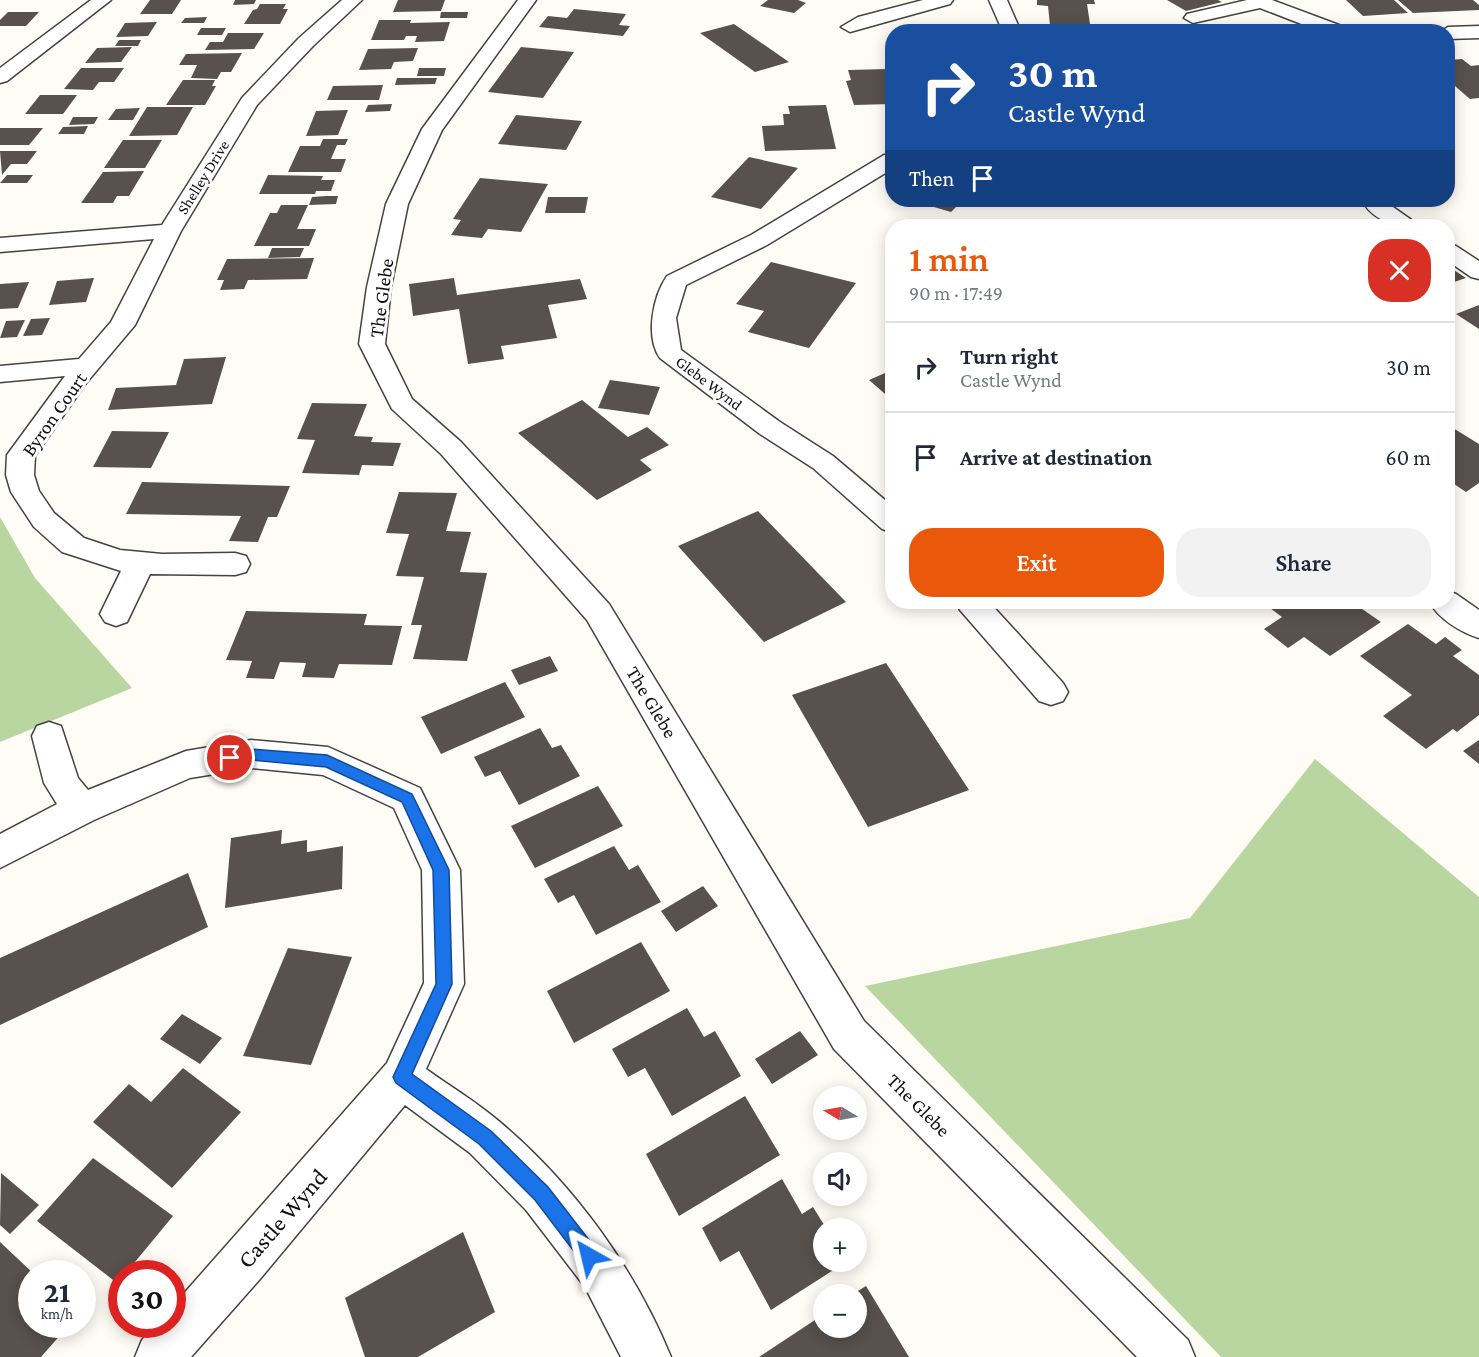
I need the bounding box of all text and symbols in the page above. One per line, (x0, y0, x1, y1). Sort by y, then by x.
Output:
icon: right (909, 48, 987, 126)
text: 30 m (1008, 49, 1098, 96)
text: Castle Wynd (1008, 98, 1145, 128)
street label: Shelley Drive (174, 137, 233, 218)
icon: arrive (966, 162, 999, 195)
text: Then (909, 166, 954, 191)
text: 1 min (909, 239, 989, 279)
button: close (1368, 239, 1431, 302)
street label: The Glebe (365, 257, 397, 339)
text: 90 m · 17:49 (909, 282, 1003, 304)
text: Turn right (960, 344, 1058, 369)
icon: right (909, 351, 942, 384)
street label: Glebe Wynd (672, 353, 746, 415)
text: 30 m (1386, 355, 1431, 380)
street label: Byron Court (17, 368, 92, 461)
text: Castle Wynd (960, 369, 1062, 391)
icon: arrive (909, 441, 942, 474)
text: Arrive at destination (960, 445, 1152, 470)
text: 60 m (1386, 445, 1431, 470)
button: Exit (909, 528, 1164, 597)
button: Share (1176, 528, 1431, 597)
street label: The Glebe (622, 662, 682, 742)
pin (204, 732, 255, 783)
icon: arrive (213, 741, 246, 774)
street label: The Glebe (883, 1069, 955, 1141)
north arrow (813, 1086, 867, 1140)
map controls (813, 1086, 867, 1338)
button: sound (813, 1152, 867, 1206)
street label: Castle Wynd (232, 1163, 333, 1273)
button: + (813, 1218, 867, 1272)
position arrow (557, 1224, 621, 1288)
speed limit sign: 30 (108, 1260, 186, 1338)
text: 21 (44, 1275, 70, 1308)
button: − (813, 1284, 867, 1338)
text: km/h (41, 1306, 73, 1322)

